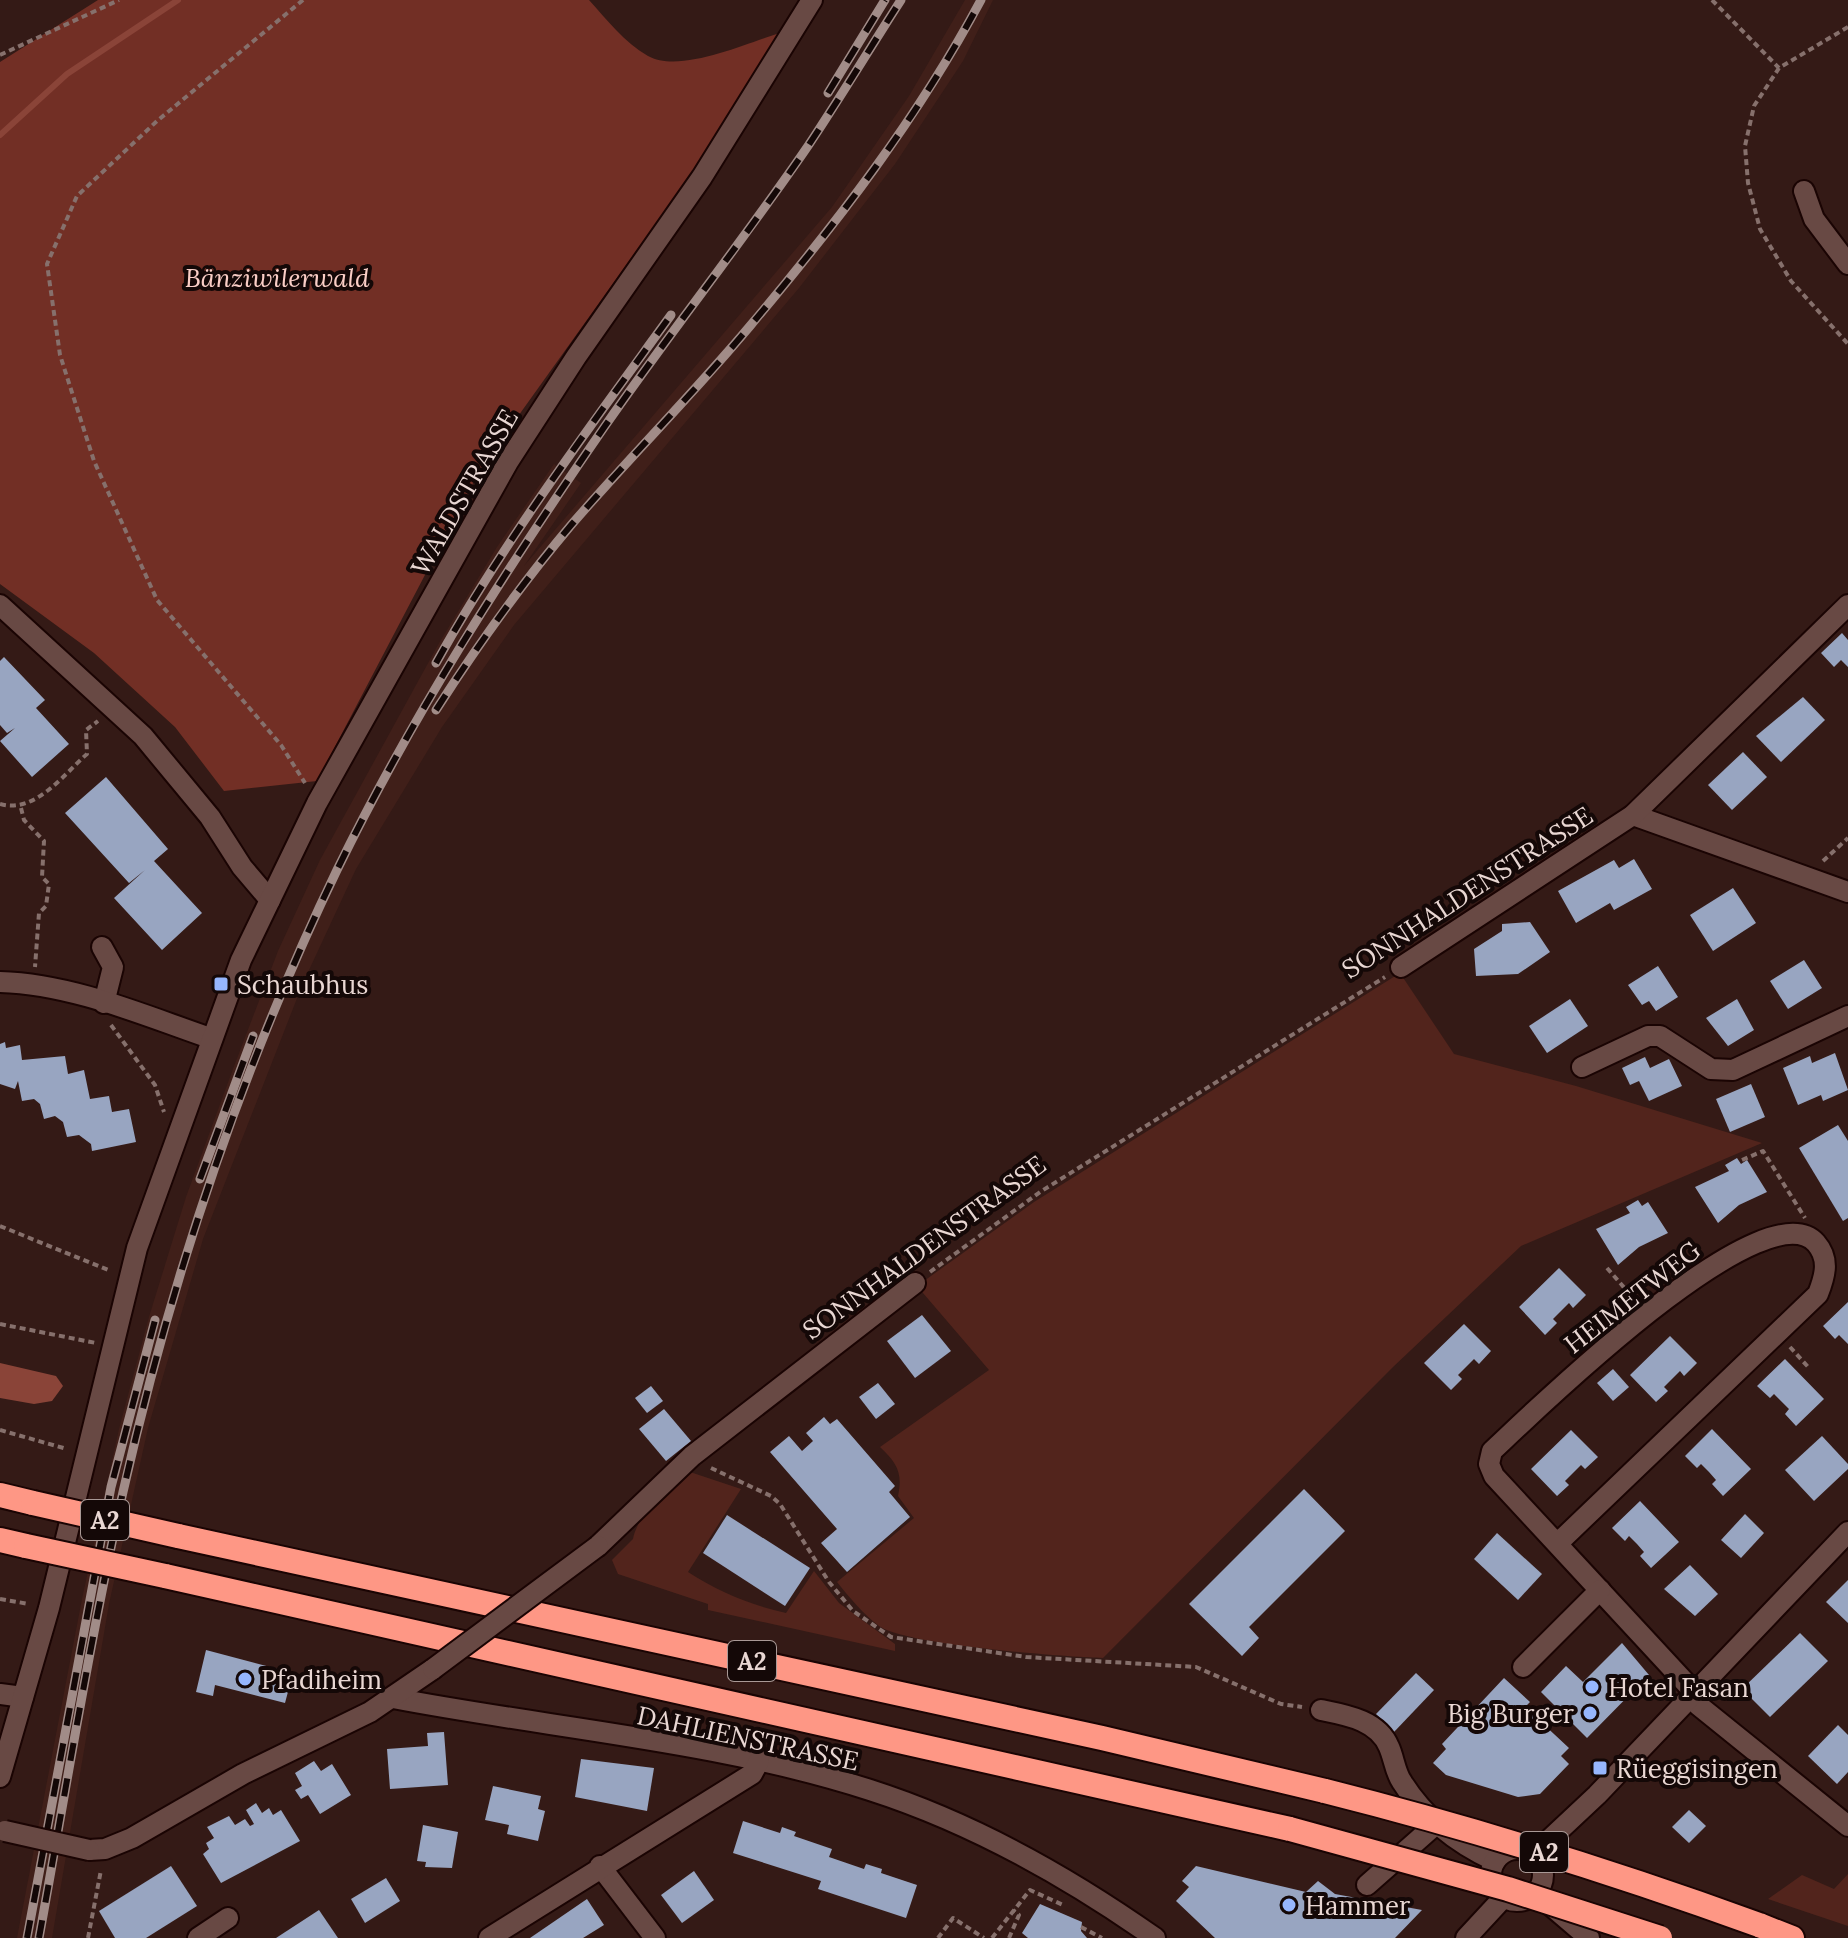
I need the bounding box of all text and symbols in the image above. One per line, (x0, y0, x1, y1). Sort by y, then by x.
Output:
park label: Bänziwilerwald (185, 261, 370, 294)
street label: WALDSTRASSE (403, 403, 525, 581)
street label: SONNHALDENSTRASSE (1335, 799, 1599, 985)
place label: Schaubhus (237, 968, 368, 1001)
marker: Schaubhus (212, 975, 230, 993)
street label: SONNHALDENSTRASSE (796, 1148, 1052, 1346)
street label: HEIMETWEG (1557, 1233, 1707, 1360)
road number: A2 (81, 1500, 129, 1540)
road number: A2 (728, 1641, 776, 1681)
place label: Pfadiheim (261, 1663, 382, 1696)
marker: Pfadiheim (236, 1670, 254, 1688)
place label: Hotel Fasan (1608, 1671, 1749, 1704)
marker: Hotel Fasan (1583, 1678, 1601, 1696)
place label: Big Burger (1447, 1697, 1575, 1730)
street label: DAHLIENSTRASSE (634, 1698, 862, 1778)
marker: Big Burger (1581, 1704, 1599, 1722)
place label: Rüeggisingen (1616, 1752, 1778, 1785)
marker: Rüeggisingen (1591, 1759, 1609, 1777)
road number: A2 (1520, 1832, 1568, 1872)
place label: Hammer (1305, 1889, 1411, 1922)
marker: Hammer (1280, 1896, 1298, 1914)

